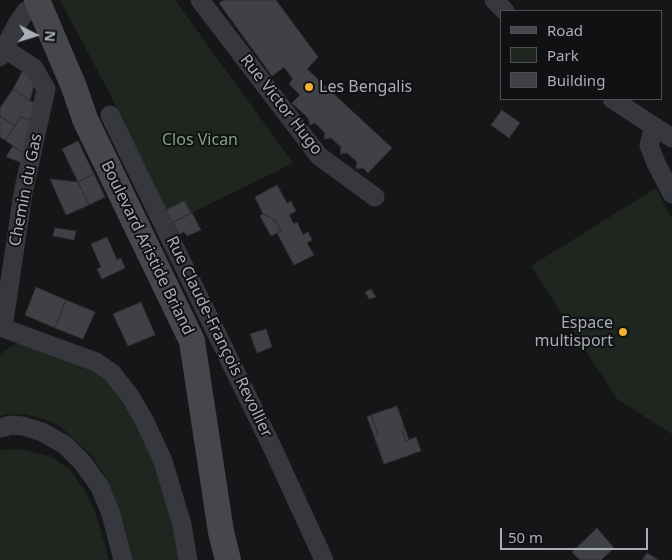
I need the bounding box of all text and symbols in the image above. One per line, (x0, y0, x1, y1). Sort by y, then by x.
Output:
north arrow (10, 10, 60, 60)
legend (500, 10, 662, 100)
text: Road (547, 20, 583, 40)
text: N (40, 30, 60, 43)
text: Park (547, 45, 579, 65)
street label: Rue Victor Hugo (236, 51, 326, 159)
text: Building (547, 70, 605, 90)
place label: Les Bengalis (319, 77, 412, 97)
marker: Les Bengalis (303, 81, 315, 93)
park label: Clos Vican (162, 130, 238, 150)
street label: Chemin du Gas (6, 132, 46, 248)
street label: Boulevard Aristide Briand (96, 158, 198, 338)
street label: Rue Claude-François Revollier (162, 233, 276, 441)
place label: Espace multisport (535, 313, 613, 351)
marker: Espace multisport (617, 326, 629, 338)
scale bar (502, 518, 650, 550)
text: 50 m (508, 527, 543, 547)

